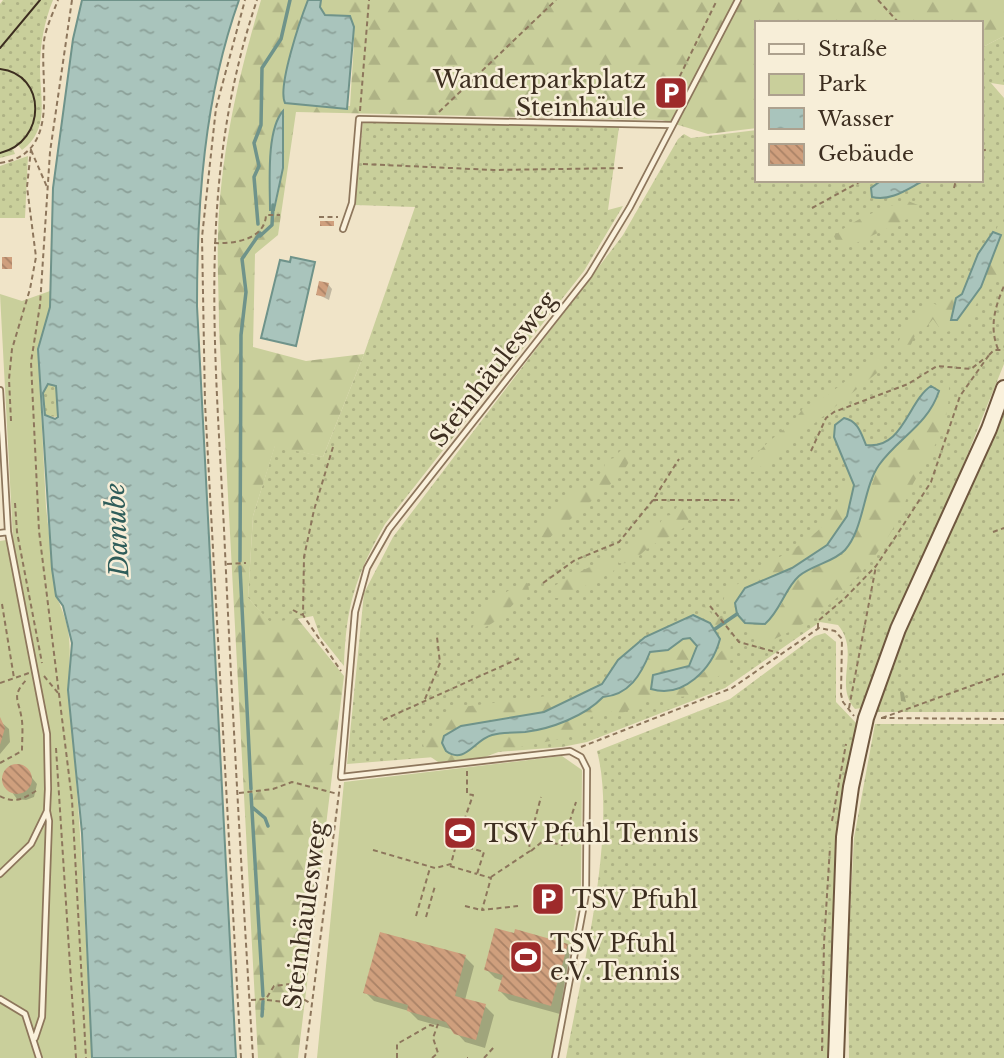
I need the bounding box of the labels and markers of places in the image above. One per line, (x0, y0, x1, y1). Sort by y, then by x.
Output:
place label: Wanderparkplatz Steinhäule (432, 65, 646, 122)
parking icon: Wanderparkplatz Steinhäule (652, 74, 690, 112)
sports icon: TSV Pfuhl Tennis (441, 814, 479, 852)
place label: TSV Pfuhl Tennis (484, 819, 699, 848)
parking icon: TSV Pfuhl (529, 880, 567, 918)
place label: TSV Pfuhl (572, 885, 698, 914)
place label: TSV Pfuhl e.V. Tennis (550, 929, 680, 986)
sports icon: TSV Pfuhl e.V. Tennis (507, 938, 545, 976)

